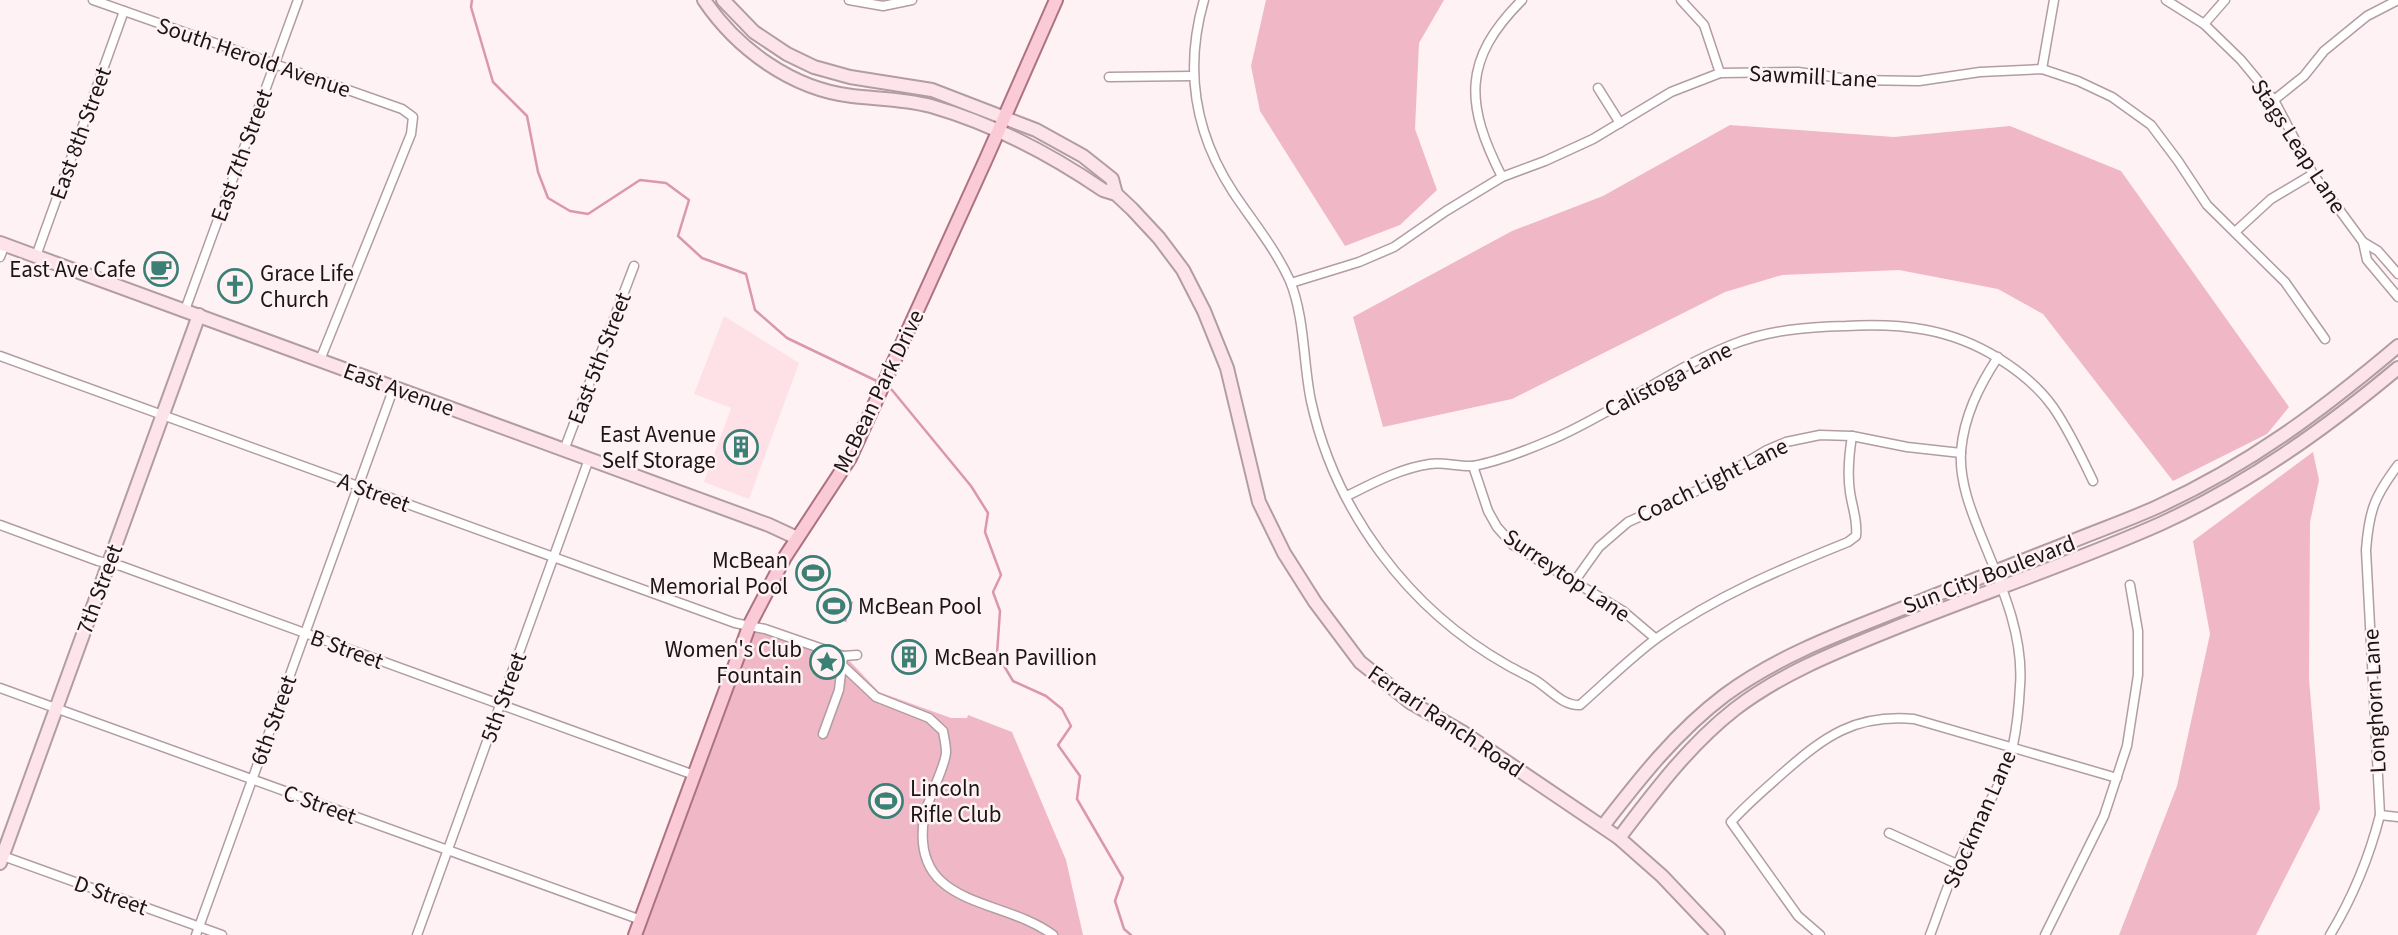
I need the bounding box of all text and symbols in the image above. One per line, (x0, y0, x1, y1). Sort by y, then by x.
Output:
street label: South Herold Avenue (153, 9, 355, 106)
street label: Sawmill Lane (1748, 57, 1878, 96)
street label: East 8th Street (41, 62, 120, 204)
street label: Stags Leap Lane (2243, 73, 2354, 220)
street label: East 7th Street (202, 84, 281, 226)
cafe icon: East Ave Cafe (142, 250, 180, 288)
place label: East Ave Cafe (9, 253, 136, 286)
place label: Grace Life Church (260, 257, 354, 316)
church icon: Grace Life Church (216, 267, 254, 305)
street label: East 5th Street (559, 287, 640, 429)
street label: McBean Park Drive (825, 304, 932, 478)
street label: Calistoga Lane (1599, 333, 1738, 426)
street label: East Avenue (339, 354, 459, 425)
place label: East Avenue Self Storage (600, 418, 716, 477)
building icon: East Avenue Self Storage (722, 428, 760, 466)
street label: Coach Light Lane (1631, 430, 1793, 531)
street label: A Street (333, 464, 415, 521)
street label: Surreytop Lane (1497, 521, 1637, 630)
street label: Sun City Boulevard (1898, 526, 2080, 623)
street label: 7th Street (68, 539, 131, 639)
place label: McBean Memorial Pool (649, 544, 788, 603)
sports icon: McBean Memorial Pool (794, 554, 832, 592)
sports icon: McBean Pool (815, 587, 853, 625)
place label: McBean Pool (858, 590, 982, 623)
street label: B Street (306, 621, 388, 678)
street label: Longhorn Lane (2354, 628, 2395, 774)
place label: Women's Club Fountain (665, 633, 802, 692)
building icon: McBean Pavillion (890, 638, 928, 676)
place label: McBean Pavillion (934, 641, 1097, 674)
place icon: Women's Club Fountain (808, 643, 846, 681)
street label: 5th Street (472, 647, 535, 747)
street label: Ferrari Ranch Road (1361, 657, 1530, 786)
street label: 6th Street (242, 670, 305, 770)
street label: Stockman Lane (1934, 745, 2025, 894)
place label: Lincoln Rifle Club (910, 772, 1002, 831)
street label: C Street (279, 776, 361, 833)
sports icon: Lincoln Rifle Club (867, 782, 905, 820)
street label: D Street (69, 867, 153, 924)

